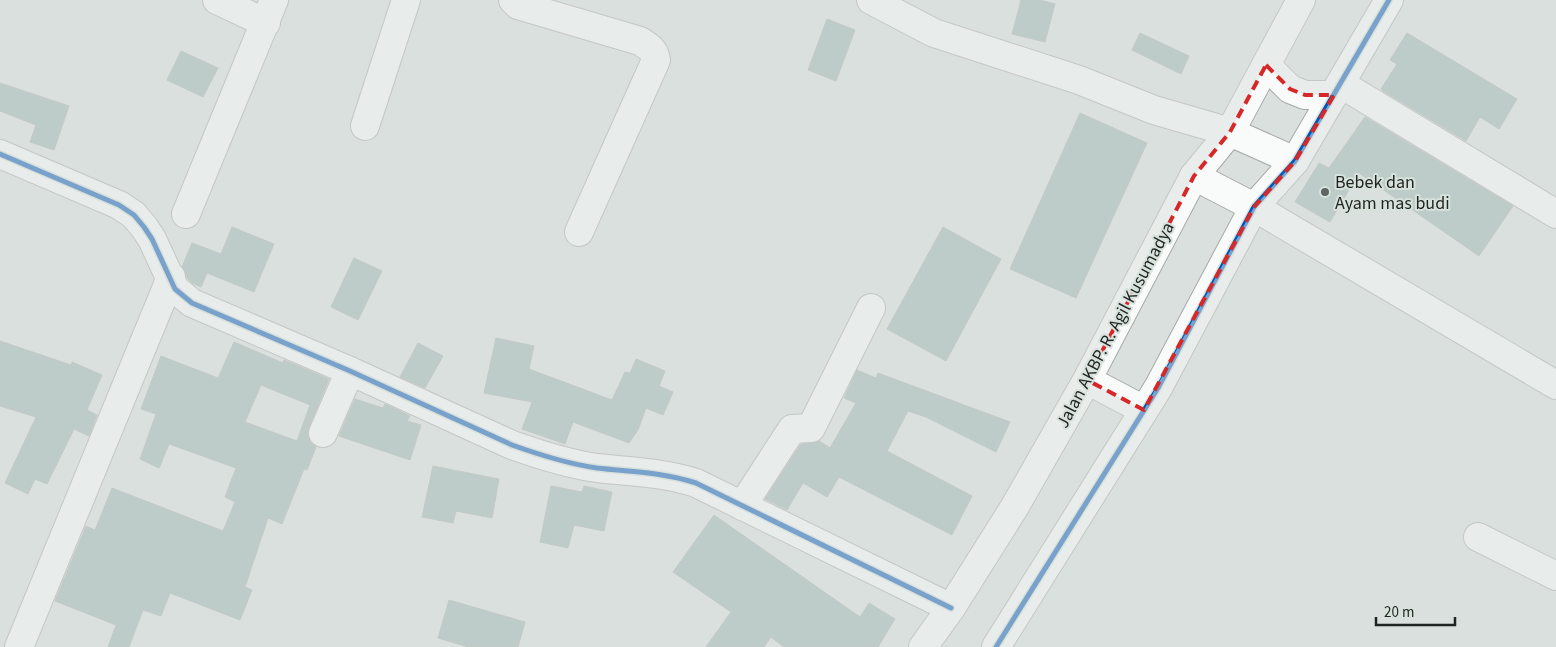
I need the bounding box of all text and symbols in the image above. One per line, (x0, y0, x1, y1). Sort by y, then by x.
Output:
place label: Bebek dan Ayam mas budi (1335, 170, 1450, 216)
marker: Bebek dan Ayam mas budi (1319, 186, 1331, 198)
street label: Jalan AKBP. R. Agil Kusumadya (1050, 218, 1180, 433)
scale bar (1376, 594, 1455, 626)
text: 20 m (1384, 602, 1414, 623)

